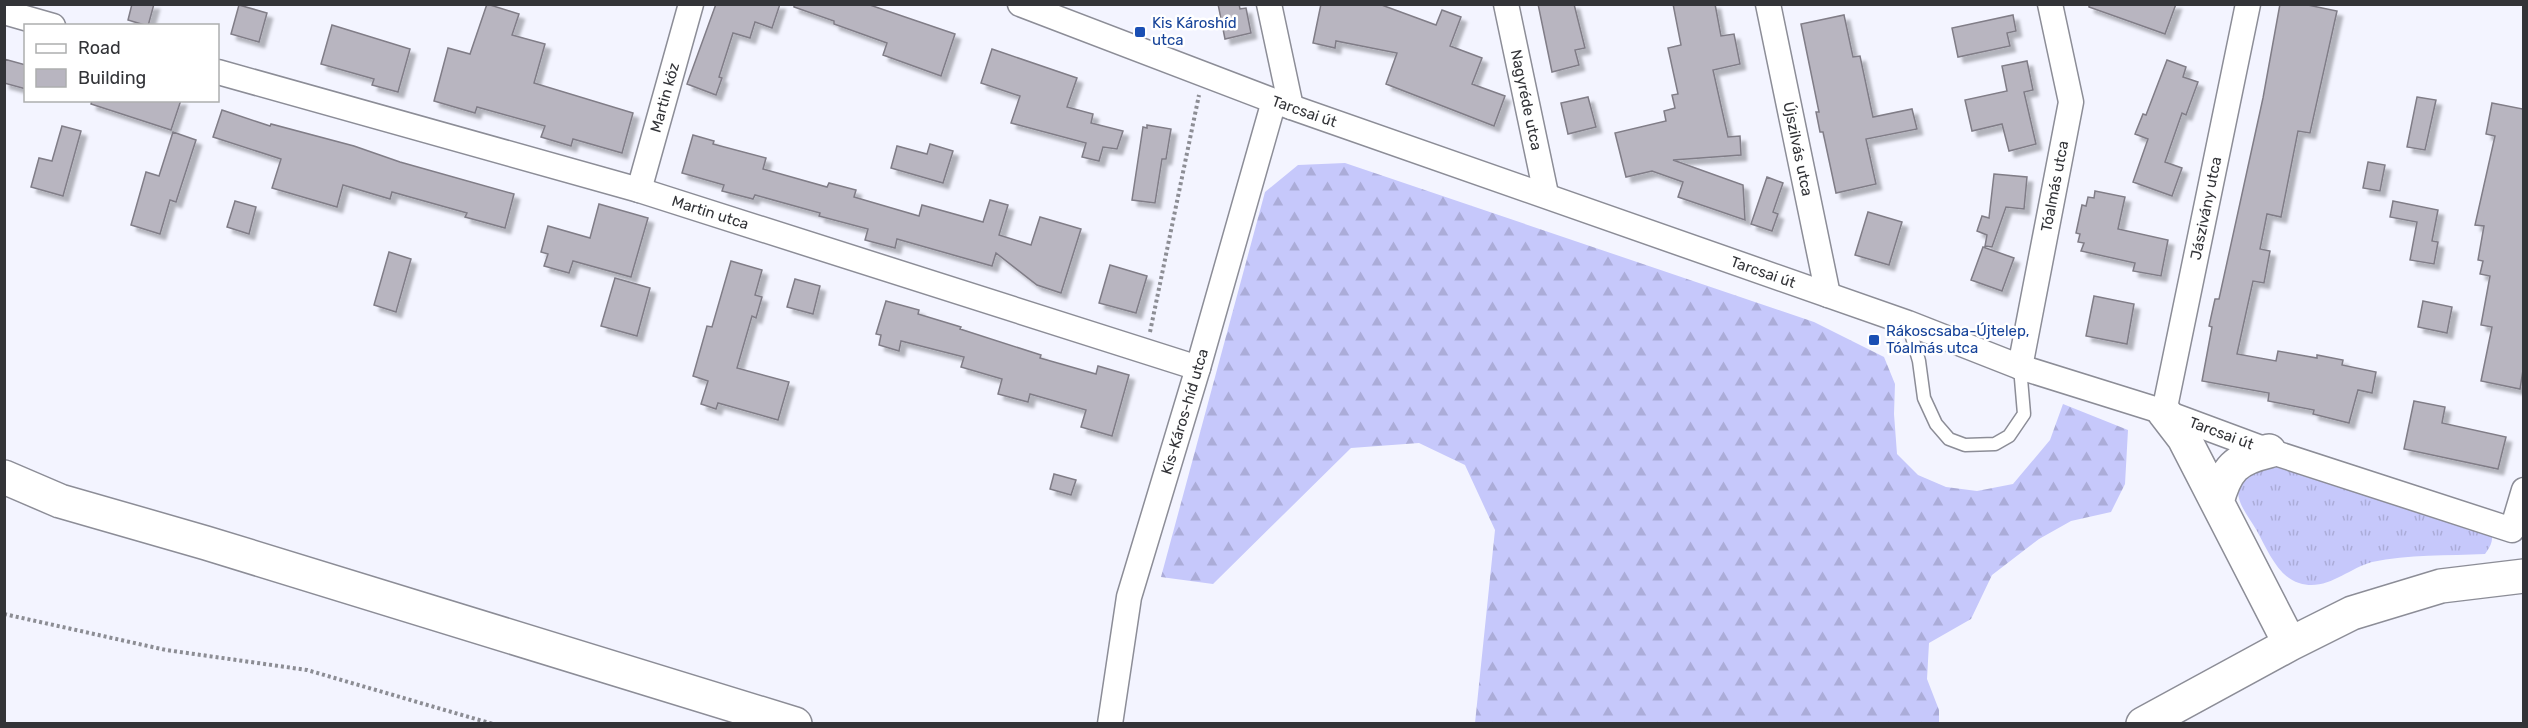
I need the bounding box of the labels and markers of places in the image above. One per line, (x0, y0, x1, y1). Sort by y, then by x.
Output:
place label: Kis Károshíd utca (1152, 14, 1237, 49)
marker: Kis Károshíd utca (1133, 25, 1147, 39)
place label: Rákoscsaba-Újtelep, Tóalmás utca (1886, 322, 2029, 357)
marker: Rákoscsaba-Újtelep, Tóalmás utca (1867, 333, 1881, 347)

